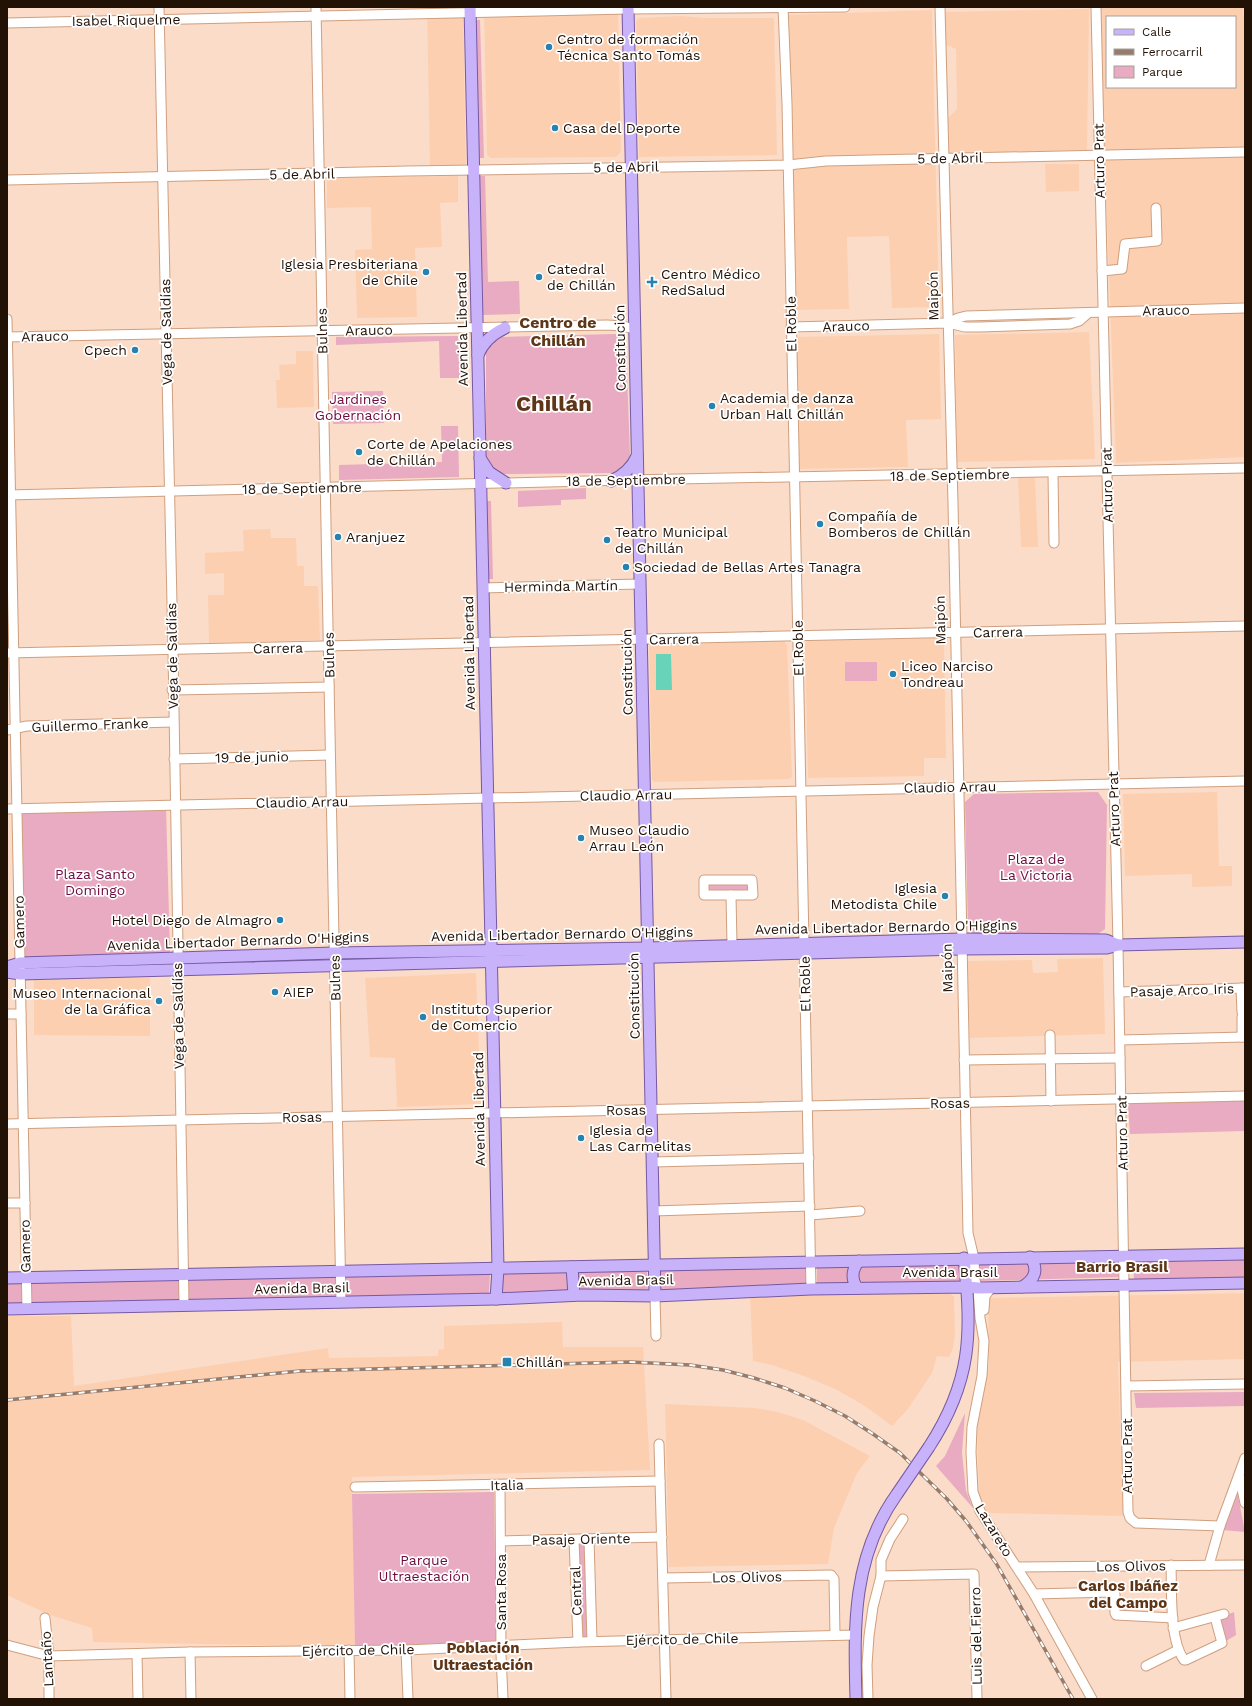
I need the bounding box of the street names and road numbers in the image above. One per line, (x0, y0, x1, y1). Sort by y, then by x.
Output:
street label: Isabel Riquelme (71, 11, 181, 29)
street label: Arturo Prat (1090, 123, 1108, 199)
street label: 5 de Abril (917, 149, 984, 167)
street label: 5 de Abril (593, 158, 660, 176)
street label: 5 de Abril (269, 165, 336, 183)
street label: Maipón (925, 271, 941, 321)
street label: Avenida Libertad (453, 272, 471, 386)
street label: Vega de Saldías (157, 278, 175, 386)
street label: El Roble (783, 296, 799, 352)
street label: Arauco (1142, 302, 1190, 318)
street label: Constitución (611, 304, 629, 392)
street label: Bulnes (314, 308, 330, 354)
street label: Arauco (822, 317, 870, 335)
street label: Arauco (345, 322, 393, 338)
street label: Arauco (21, 328, 69, 344)
street label: Arturo Prat (1098, 447, 1116, 523)
street label: 18 de Septiembre (890, 466, 1010, 484)
street label: 18 de Septiembre (566, 471, 686, 489)
street label: 18 de Septiembre (242, 479, 362, 497)
street label: Herminda Martín (504, 577, 618, 595)
street label: Maipón (932, 595, 948, 645)
street label: Avenida Libertad (460, 596, 478, 710)
street label: Vega de Saldías (163, 602, 181, 710)
street label: El Roble (790, 620, 806, 676)
street label: Carrera (973, 624, 1023, 640)
street label: Constitución (618, 628, 636, 716)
street label: Carrera (649, 631, 699, 647)
street label: Bulnes (321, 632, 337, 678)
street label: Carrera (253, 640, 303, 656)
street label: Guillermo Franke (31, 715, 149, 735)
street label: 19 de junio (215, 748, 289, 766)
street label: Arturo Prat (1105, 771, 1123, 847)
street label: Claudio Arrau (904, 778, 996, 796)
street label: Claudio Arrau (580, 786, 672, 804)
street label: Claudio Arrau (256, 793, 348, 811)
street label: Gamero (11, 895, 27, 949)
street label: Avenida Libertador Bernardo O'Higgins (755, 917, 1017, 937)
street label: Avenida Libertador Bernardo O'Higgins (431, 924, 693, 944)
street label: Avenida Libertador Bernardo O'Higgins (107, 928, 369, 954)
street label: Maipón (939, 943, 955, 993)
street label: Constitución (625, 952, 643, 1040)
street label: Bulnes (327, 955, 343, 1001)
street label: El Roble (797, 956, 813, 1012)
street label: Vega de Saldías (169, 962, 187, 1070)
street label: Pasaje Arco Iris (1130, 980, 1234, 1000)
street label: Avenida Libertad (470, 1052, 488, 1166)
street label: Rosas (930, 1095, 970, 1111)
street label: Arturo Prat (1113, 1095, 1131, 1171)
street label: Rosas (606, 1102, 646, 1118)
street label: Rosas (282, 1109, 322, 1125)
street label: Gamero (17, 1219, 33, 1273)
street label: Avenida Brasil (902, 1264, 999, 1280)
street label: Avenida Brasil (578, 1271, 675, 1289)
street label: Avenida Brasil (254, 1279, 351, 1297)
street label: Arturo Prat (1119, 1418, 1135, 1494)
street label: Italia (490, 1477, 524, 1493)
street label: Lazareto (972, 1500, 1016, 1560)
street label: Pasaje Oriente (531, 1530, 631, 1548)
street label: Santa Rosa (493, 1554, 509, 1630)
street label: Los Olivos (1096, 1557, 1166, 1575)
street label: Central (567, 1565, 585, 1616)
street label: Los Olivos (712, 1568, 782, 1586)
street label: Luis del Fierro (967, 1587, 985, 1685)
street label: Ejército de Chile (625, 1630, 739, 1648)
street label: Lantaño (38, 1631, 56, 1687)
street label: Ejército de Chile (301, 1641, 415, 1659)

